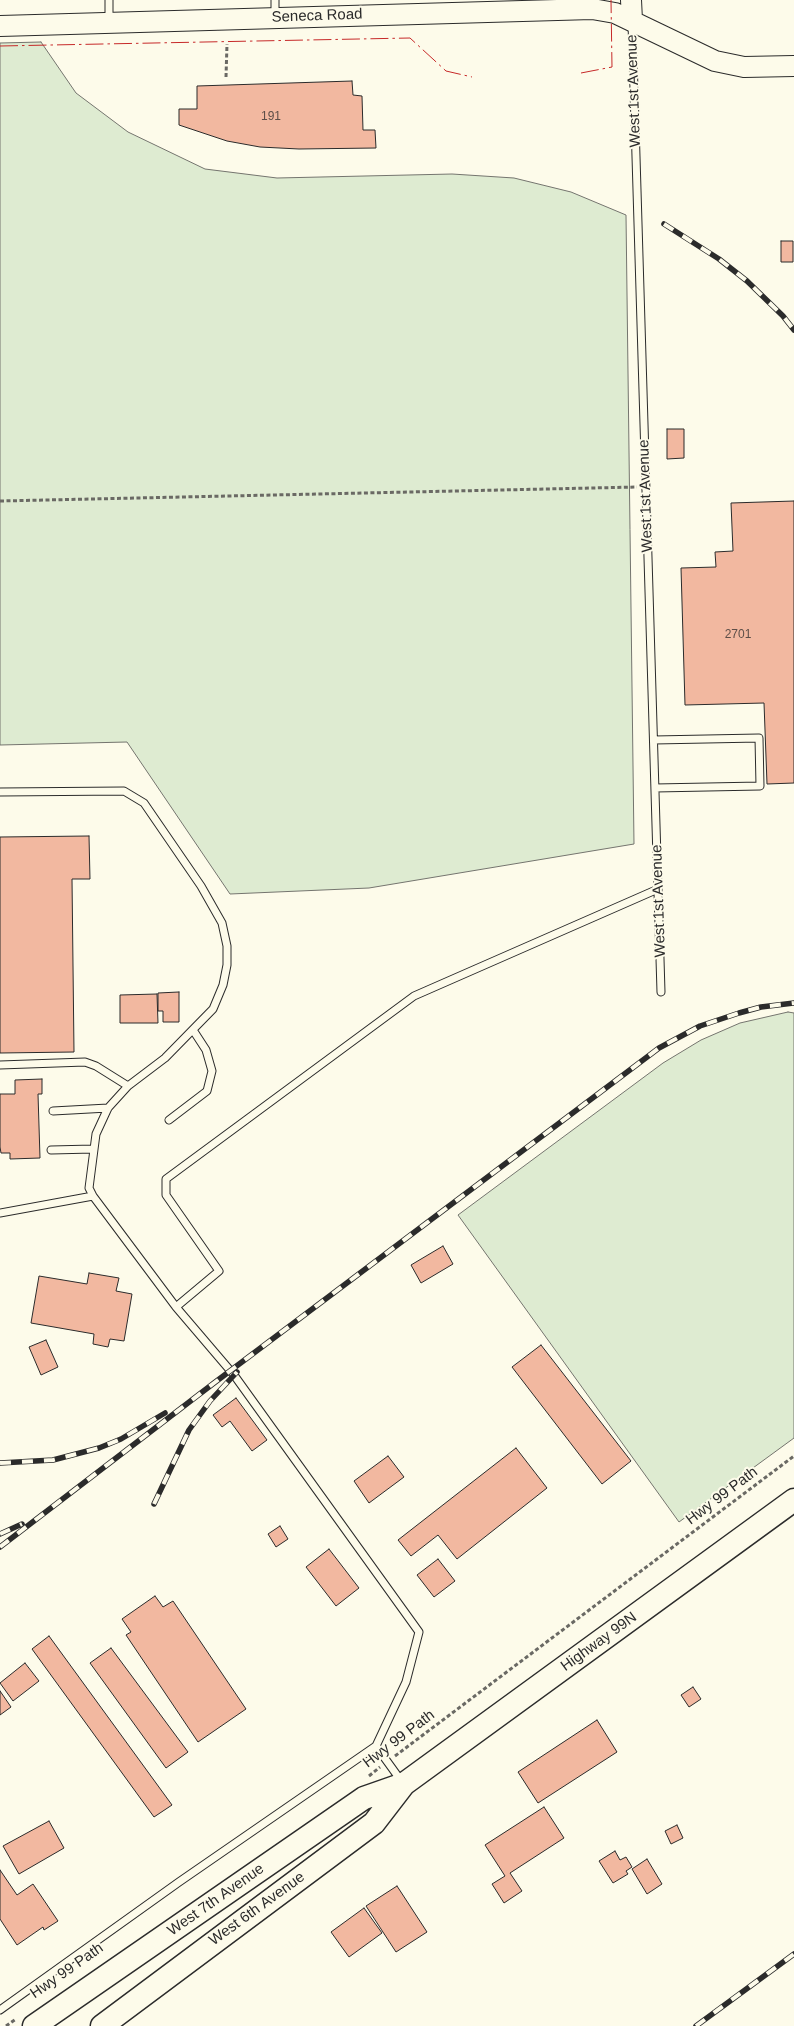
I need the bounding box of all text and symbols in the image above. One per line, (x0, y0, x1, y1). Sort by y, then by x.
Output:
street label: Seneca Road (271, 5, 363, 27)
street label: West 1st Avenue (623, 34, 645, 148)
house number: 191 (261, 110, 281, 124)
street label: West 1st Avenue (635, 439, 657, 553)
house number: 2701 (725, 628, 751, 642)
street label: West 1st Avenue (648, 844, 670, 958)
street label: Hwy 99 Path (683, 1463, 761, 1529)
street label: Highway 99N (558, 1609, 640, 1675)
street label: Hwy 99 Path (360, 1706, 438, 1772)
street label: West 7th Avenue (164, 1860, 268, 1940)
street label: West 6th Avenue (206, 1868, 308, 1950)
street label: Hwy 99 Path (27, 1939, 107, 2003)

